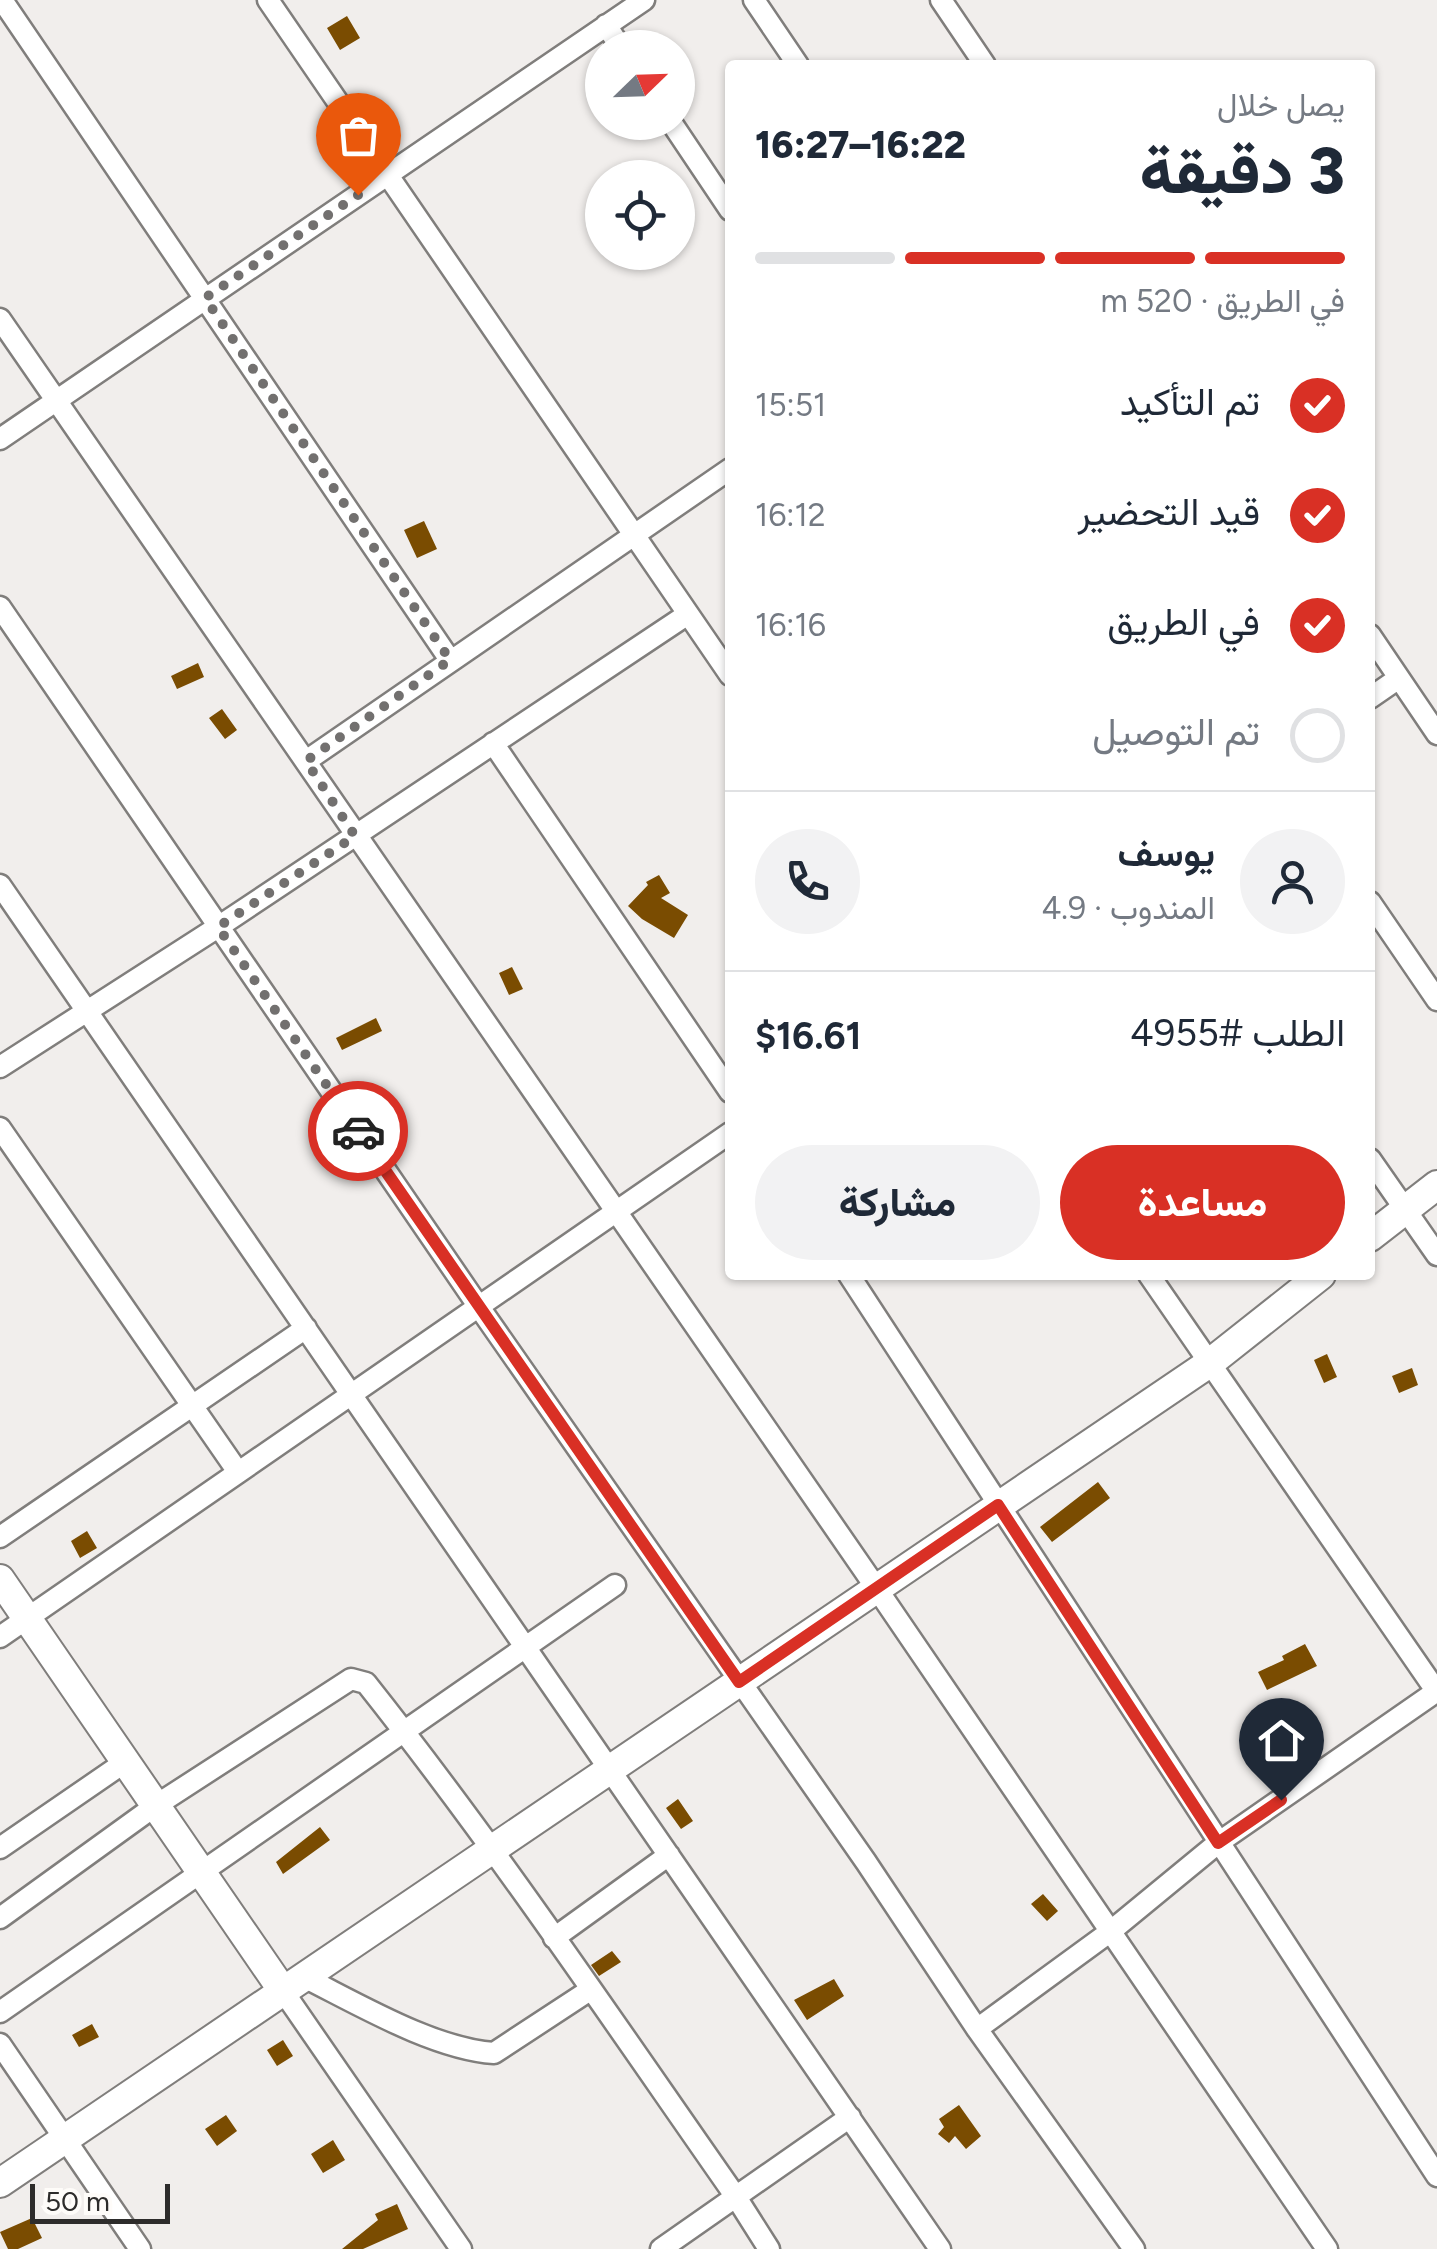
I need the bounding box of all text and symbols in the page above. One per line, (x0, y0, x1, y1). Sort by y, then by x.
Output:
north arrow (585, 30, 695, 140)
map controls (585, 30, 695, 270)
text: يصل خلال (1217, 86, 1345, 124)
pin (316, 93, 401, 196)
icon: bag (331, 108, 386, 163)
text: 16:22–16:27 (755, 122, 966, 168)
text: 3 دقيقة (1139, 131, 1345, 209)
button: locate (585, 160, 695, 270)
text: في الطريق · 520 m (1101, 282, 1345, 320)
icon: check (1290, 378, 1345, 433)
text: تم التأكيد (1120, 379, 1260, 425)
text: 15:51 (755, 386, 826, 424)
icon: check (1290, 488, 1345, 543)
text: قيد التحضير (1078, 489, 1260, 535)
text: 16:12 (755, 496, 826, 534)
icon: check (1290, 598, 1345, 653)
text: في الطريق (1107, 599, 1260, 645)
text: 16:16 (755, 606, 826, 644)
text: تم التوصيل (1092, 709, 1260, 755)
button: phone (755, 829, 860, 934)
button: person (1240, 829, 1345, 934)
text: يوسف (1118, 830, 1215, 876)
text: المندوب · 4.9 (1041, 889, 1215, 927)
text: الطلب #4955 (1130, 1010, 1345, 1056)
text: $16.61 (755, 1013, 862, 1059)
courier (308, 1081, 408, 1181)
icon: car (331, 1104, 386, 1159)
button: مشاركة (755, 1145, 1040, 1260)
button: مساعدة (1060, 1145, 1345, 1260)
pin (1239, 1698, 1324, 1801)
icon: home (1254, 1713, 1309, 1768)
scale bar (30, 2179, 170, 2224)
text: 50 m (45, 2184, 110, 2218)

